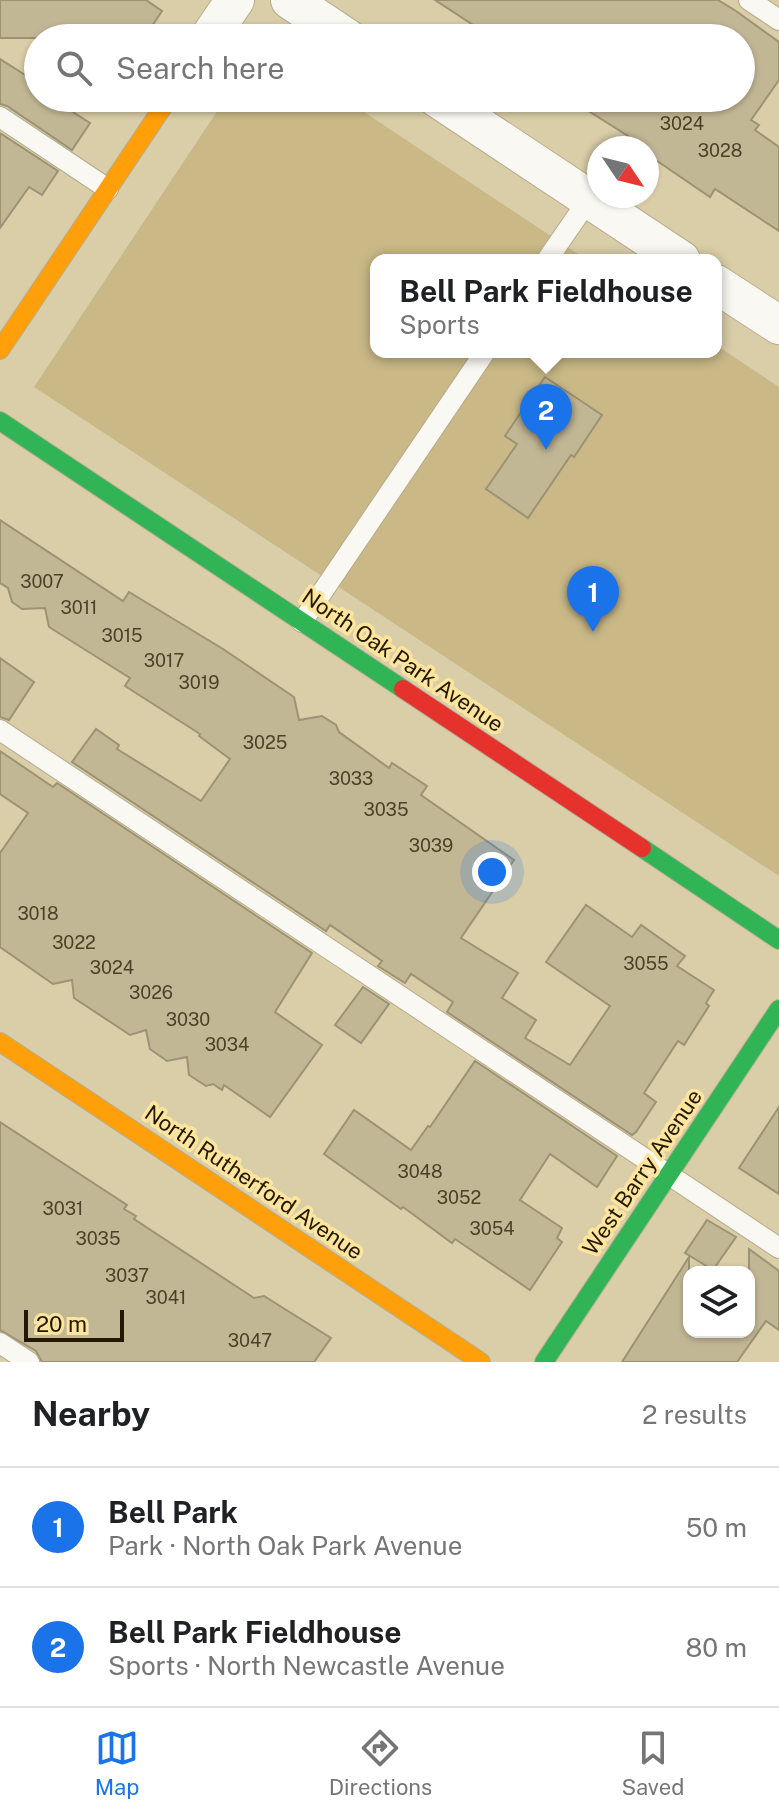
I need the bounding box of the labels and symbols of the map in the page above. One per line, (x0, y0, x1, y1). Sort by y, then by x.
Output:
house number: 3024 (660, 113, 704, 134)
north arrow (587, 136, 659, 208)
house number: 3028 (698, 140, 742, 161)
pin: 2 (520, 384, 572, 450)
pin: 1 (567, 566, 619, 632)
house number: 3007 (20, 571, 64, 592)
street label: North Oak Park Avenue (297, 583, 509, 737)
house number: 3011 (61, 597, 97, 618)
house number: 3015 (101, 625, 143, 646)
house number: 3017 (144, 650, 184, 671)
house number: 3019 (179, 672, 219, 693)
house number: 3025 (243, 732, 287, 753)
house number: 3033 (329, 768, 373, 789)
house number: 3035 (364, 799, 409, 820)
house number: 3039 (409, 835, 453, 856)
your location (472, 852, 512, 892)
house number: 3018 (17, 903, 59, 924)
house number: 3022 (52, 932, 96, 953)
house number: 3055 (623, 953, 669, 974)
house number: 3024 (90, 957, 134, 978)
house number: 3026 (129, 982, 173, 1003)
house number: 3030 (166, 1009, 210, 1030)
house number: 3034 (205, 1034, 249, 1055)
street label: West Barry Avenue (577, 1084, 707, 1260)
street label: North Rutherford Avenue (140, 1099, 368, 1265)
house number: 3048 (397, 1161, 443, 1182)
house number: 3052 (437, 1187, 481, 1208)
house number: 3031 (43, 1198, 83, 1219)
house number: 3054 (469, 1218, 515, 1239)
house number: 3035 (76, 1228, 121, 1249)
house number: 3037 (105, 1265, 149, 1286)
house number: 3041 (146, 1287, 186, 1308)
scale bar (24, 1306, 124, 1342)
house number: 3047 (228, 1330, 272, 1351)

